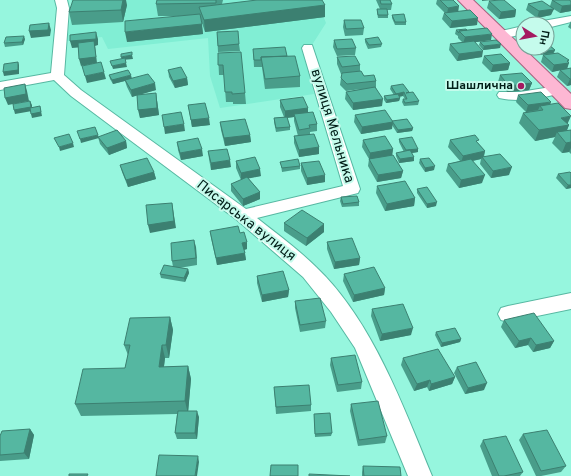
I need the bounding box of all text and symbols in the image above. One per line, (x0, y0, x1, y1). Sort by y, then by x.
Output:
north arrow (515, 16, 555, 56)
text: Пн (536, 29, 552, 46)
street label: вулиця Мельника (307, 67, 357, 185)
place label: Шашлична (446, 78, 513, 94)
marker: Шашлична (516, 81, 526, 91)
street label: Писарська вулиця (193, 177, 299, 265)

